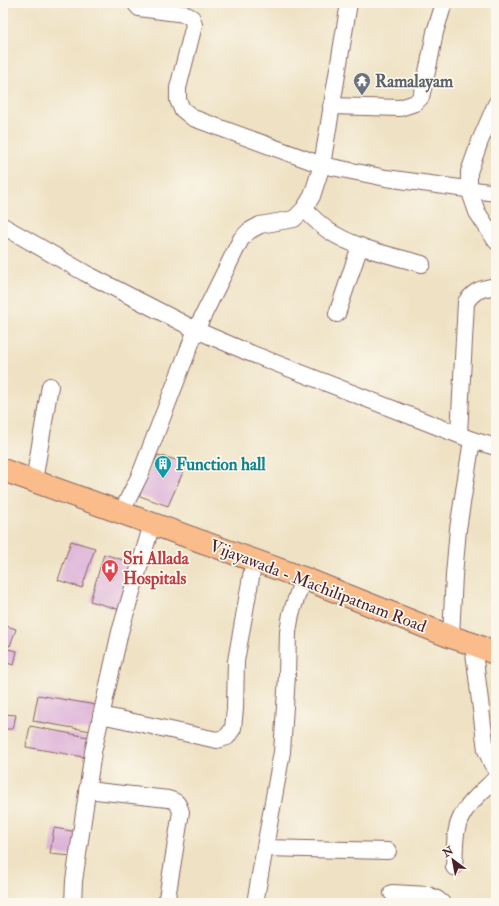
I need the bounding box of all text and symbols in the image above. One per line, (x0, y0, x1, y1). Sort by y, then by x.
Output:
temple icon: Ramalayam (352, 71, 372, 96)
place label: Ramalayam (375, 71, 454, 93)
building icon: Function hall (153, 454, 173, 479)
place label: Function hall (176, 454, 266, 475)
street label: Vijayawada - Machilipatnam Road (206, 535, 430, 638)
place label: Sri Allada Hospitals (123, 548, 190, 590)
hospital icon: Sri Allada Hospitals (100, 558, 120, 583)
north arrow (433, 840, 473, 880)
text: N (439, 843, 457, 861)

